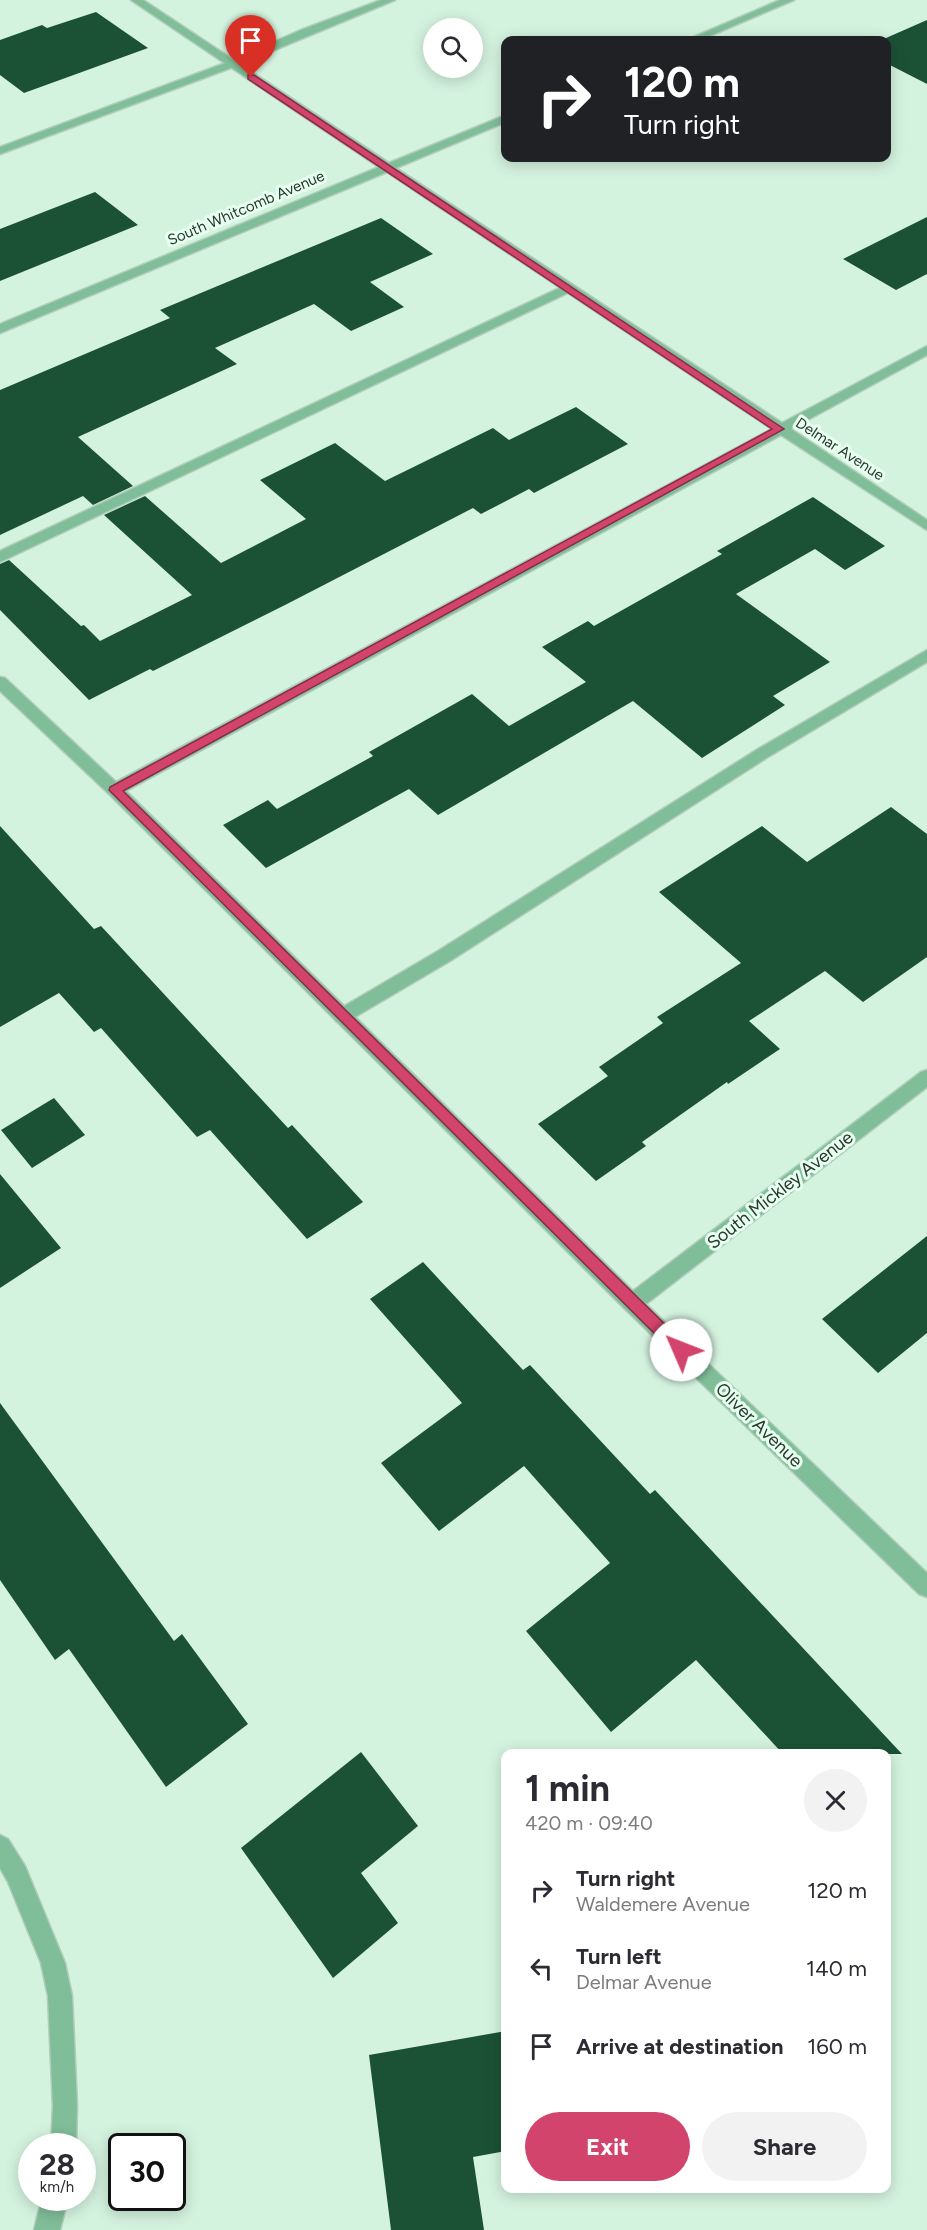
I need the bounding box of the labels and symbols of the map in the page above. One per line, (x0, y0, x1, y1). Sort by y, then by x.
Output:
pin (225, 15, 276, 77)
street label: South Whitcomb Avenue (165, 167, 327, 249)
street label: Delmar Avenue (792, 414, 888, 484)
street label: South Mickley Avenue (703, 1126, 857, 1254)
position arrow (649, 1318, 713, 1382)
street label: Oliver Avenue (711, 1378, 807, 1472)
speed limit sign: 30 (108, 2133, 186, 2211)

